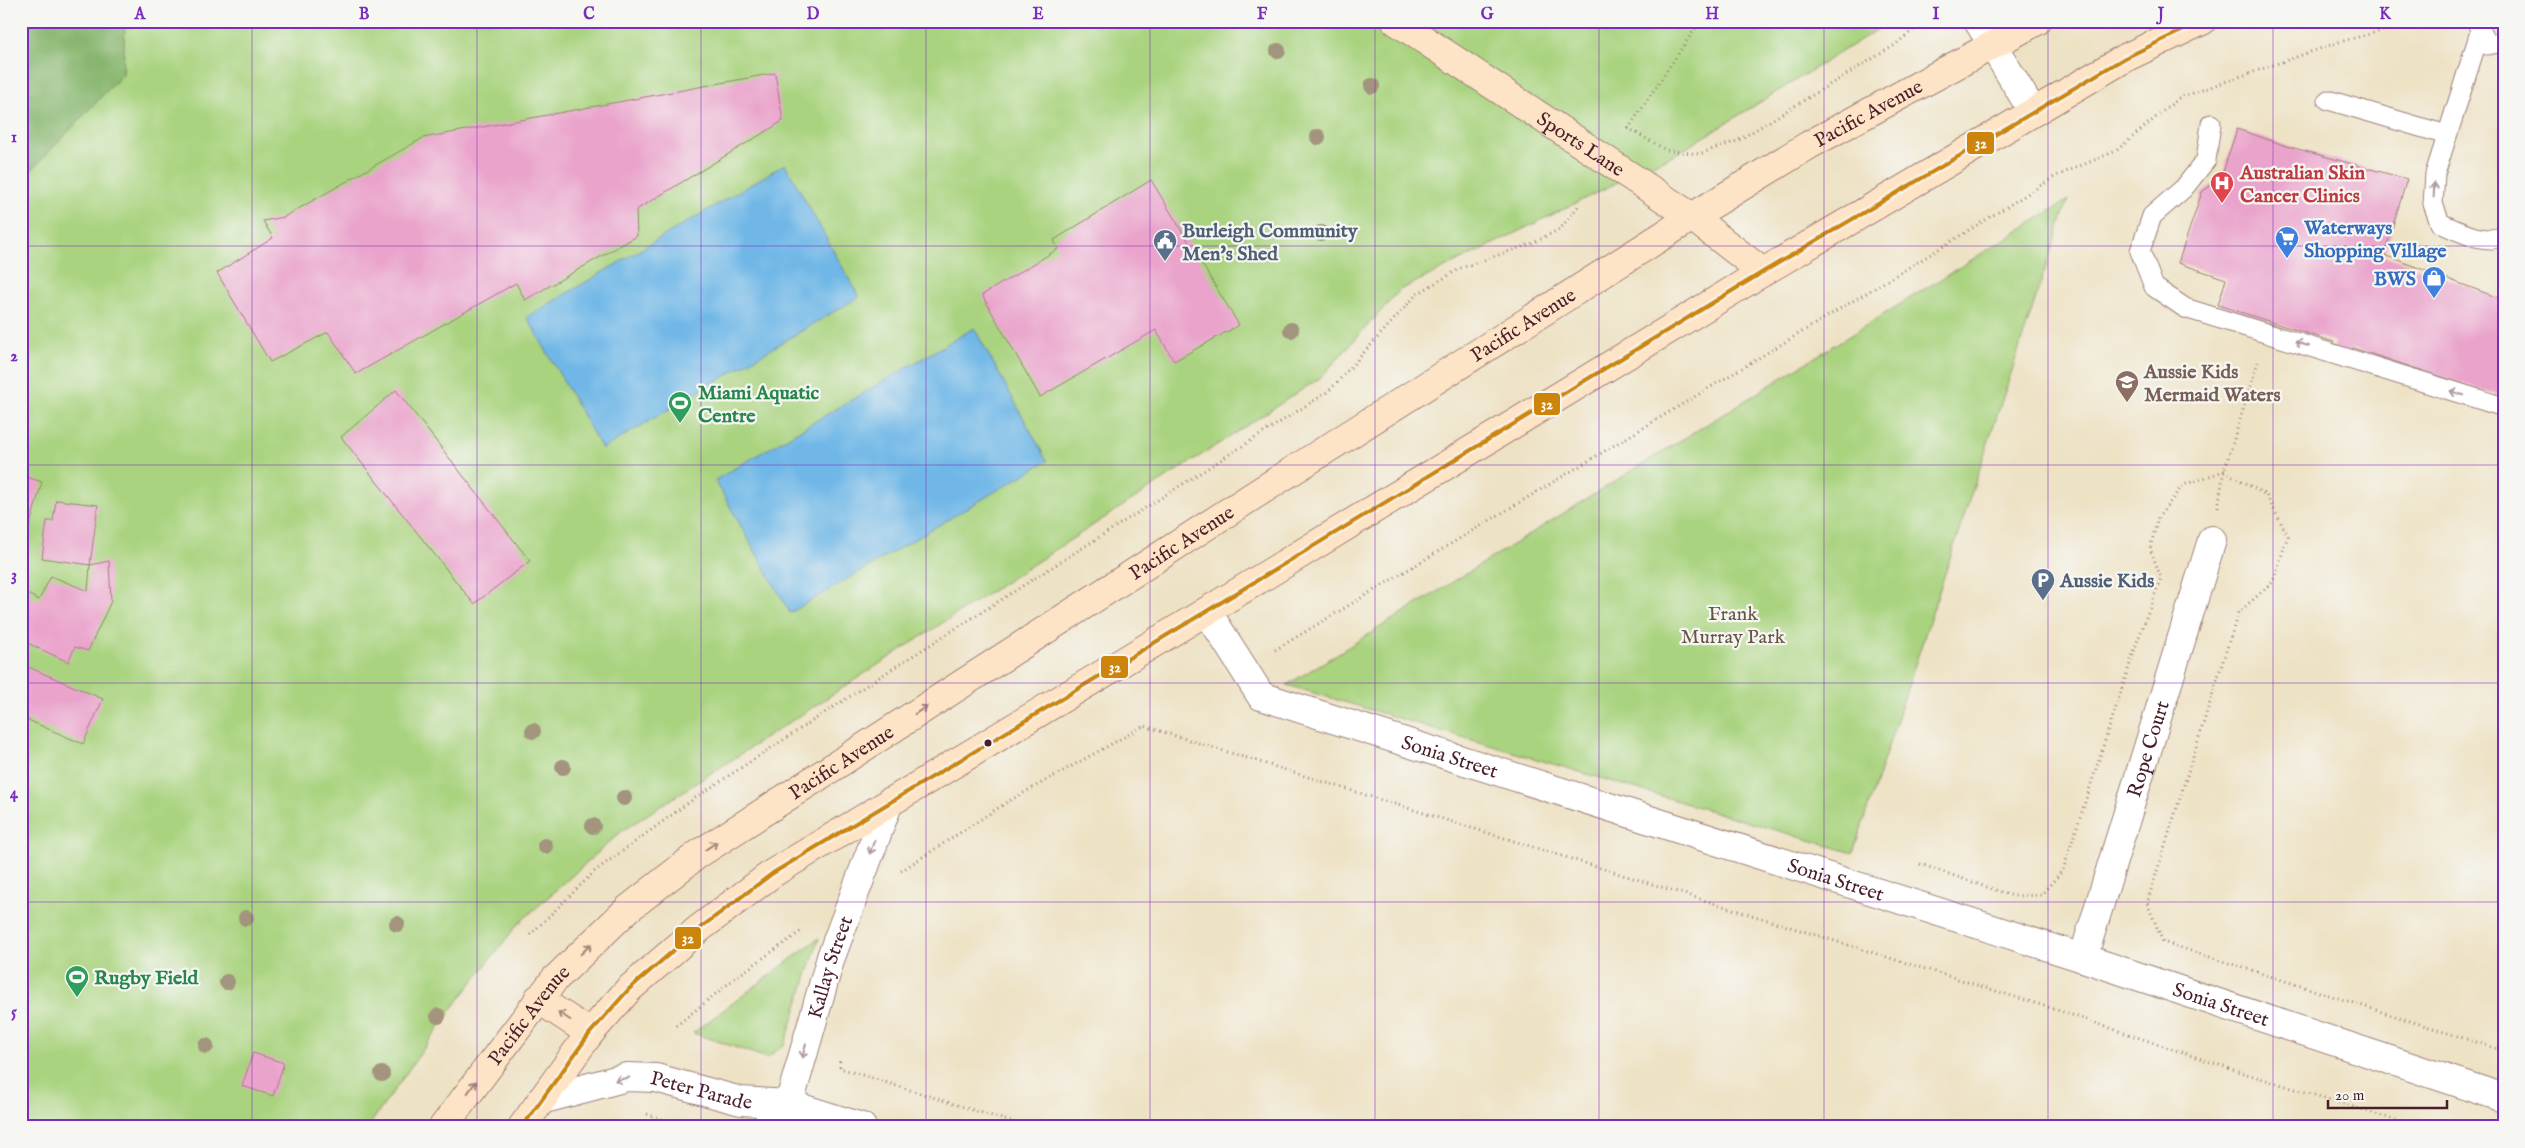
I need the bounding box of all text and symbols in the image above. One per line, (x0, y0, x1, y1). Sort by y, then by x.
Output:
text: A (134, 5, 147, 25)
text: B (359, 5, 370, 25)
text: C (583, 5, 595, 25)
text: D (807, 5, 820, 25)
text: E (1032, 5, 1044, 25)
text: F (1257, 5, 1268, 25)
text: G (1481, 5, 1494, 25)
text: H (1705, 5, 1719, 25)
text: I (1933, 5, 1940, 25)
text: J (2156, 5, 2165, 25)
text: K (2379, 5, 2392, 25)
street label: Pacific Avenue (1810, 75, 1927, 154)
street label: Sports Lane (1532, 107, 1629, 183)
text: 1 (11, 128, 17, 148)
line badge: 32 (1966, 131, 1995, 155)
text: 32 (1975, 135, 1987, 153)
place label: Australian Skin Cancer Clinics (2239, 161, 2366, 209)
hospital icon: Australian Skin Cancer Clinics (2209, 170, 2235, 204)
one-way arrow (2429, 183, 2438, 199)
place label: Waterways Shopping Village (2303, 216, 2447, 264)
place label: Burleigh Community Men's Shed (1182, 219, 1359, 267)
supermarket icon: Waterways Shopping Village (2274, 225, 2300, 259)
public building icon: Burleigh Community Men's Shed (1152, 228, 1178, 262)
shop icon: BWS (2421, 265, 2447, 299)
place label: BWS (2374, 267, 2416, 292)
street label: Pacific Avenue (1466, 283, 1581, 368)
one-way arrow (2294, 339, 2310, 349)
text: 2 (10, 347, 18, 367)
place label: Aussie Kids Mermaid Waters (2143, 360, 2280, 408)
school or university icon: Aussie Kids Mermaid Waters (2114, 369, 2140, 403)
place label: Miami Aquatic Centre (698, 381, 820, 429)
one-way arrow (2450, 387, 2466, 397)
sports icon: Miami Aquatic Centre (667, 390, 693, 424)
line badge: 32 (1533, 392, 1561, 416)
text: 32 (1541, 396, 1553, 414)
street label: Pacific Avenue (1125, 500, 1239, 586)
text: 3 (11, 566, 17, 586)
parking icon: Aussie Kids (2030, 567, 2056, 601)
place label: Aussie Kids (2059, 569, 2154, 594)
park label: Frank Murray Park (1681, 602, 1785, 650)
line badge: 32 (1100, 655, 1129, 679)
text: 32 (1109, 659, 1121, 677)
street label: Rope Court (2122, 698, 2176, 801)
one-way arrow (914, 705, 928, 715)
street label: Pacific Avenue (785, 720, 899, 806)
street label: Sonia Street (1398, 731, 1501, 785)
unlabelled marker (983, 738, 993, 748)
text: 4 (10, 784, 19, 804)
one-way arrow (867, 839, 876, 854)
one-way arrow (704, 840, 718, 851)
street label: Sonia Street (1784, 854, 1887, 908)
street label: Kallay Street (803, 913, 859, 1022)
line badge: 32 (674, 926, 702, 950)
text: 32 (682, 930, 694, 948)
one-way arrow (580, 942, 592, 955)
street label: Pacific Avenue (483, 960, 576, 1071)
sports icon: Rugby Field (64, 964, 90, 998)
place label: Rugby Field (94, 966, 200, 991)
street label: Sonia Street (2169, 978, 2272, 1033)
text: 5 (11, 1003, 17, 1023)
one-way arrow (557, 1011, 571, 1021)
one-way arrow (799, 1043, 809, 1059)
street label: Peter Parade (647, 1066, 753, 1116)
one-way arrow (614, 1075, 630, 1084)
scale bar (2328, 1078, 2446, 1110)
one-way arrow (466, 1081, 477, 1094)
text: 20 m (2335, 1086, 2365, 1105)

